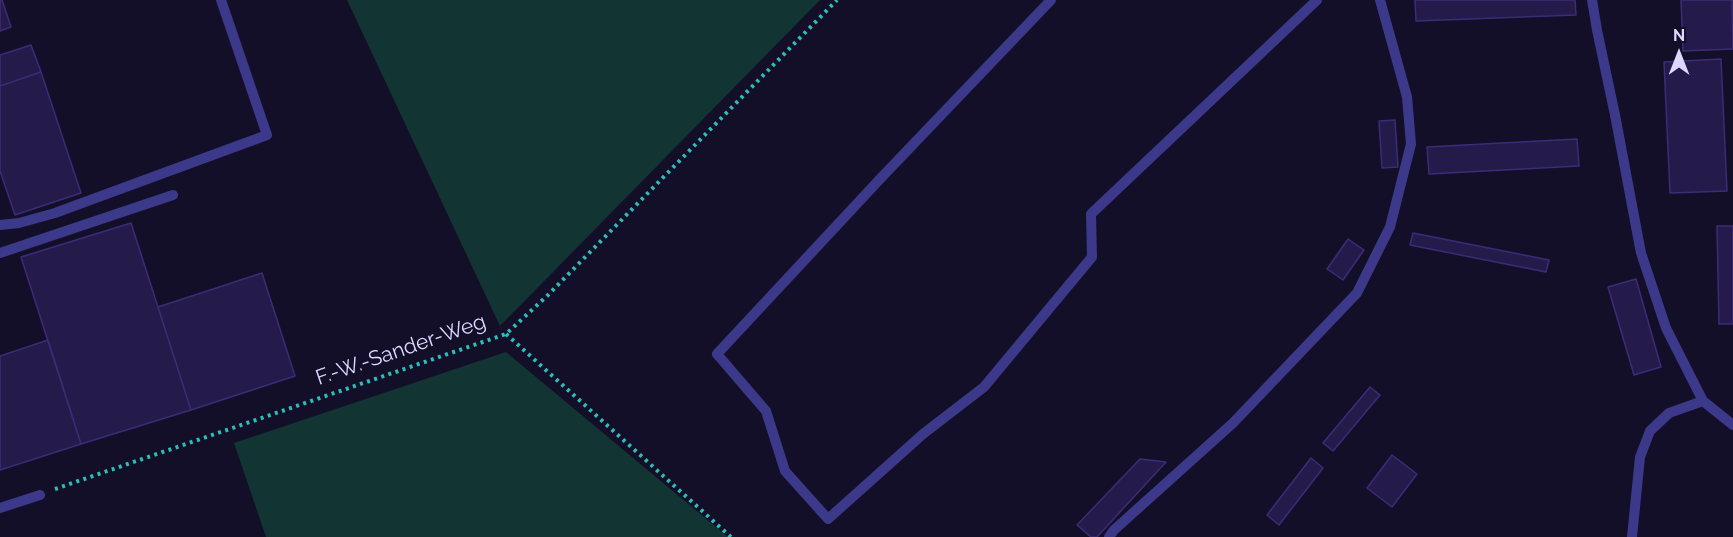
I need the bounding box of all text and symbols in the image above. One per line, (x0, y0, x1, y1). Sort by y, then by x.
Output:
north arrow (1649, 24, 1709, 84)
text: N (1673, 26, 1685, 45)
street label: F.-W.-Sander-Weg (313, 309, 489, 391)

